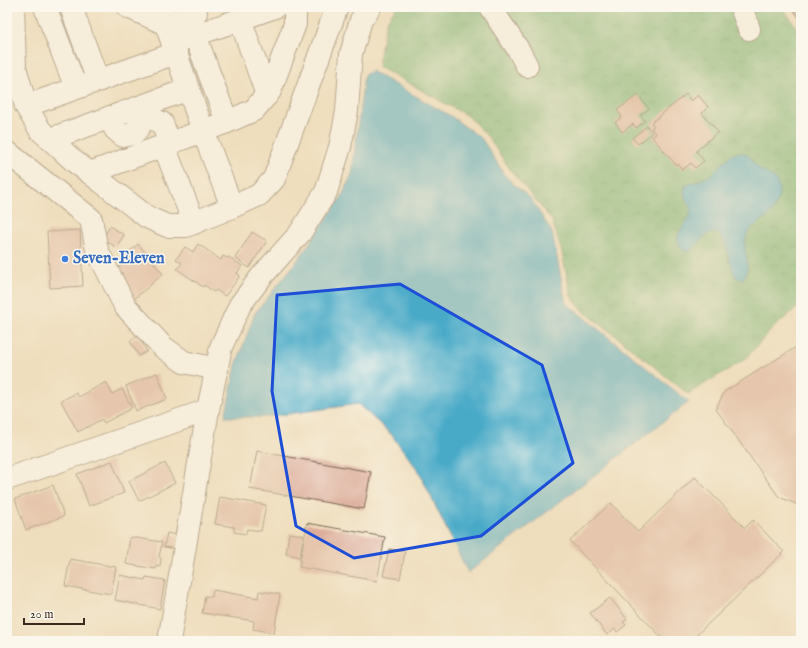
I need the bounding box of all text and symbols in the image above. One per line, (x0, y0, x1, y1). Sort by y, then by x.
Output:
place label: Seven-Eleven (73, 249, 165, 269)
marker: Seven-Eleven (60, 254, 70, 264)
scale bar (24, 600, 84, 626)
text: 20 m (30, 607, 53, 622)

